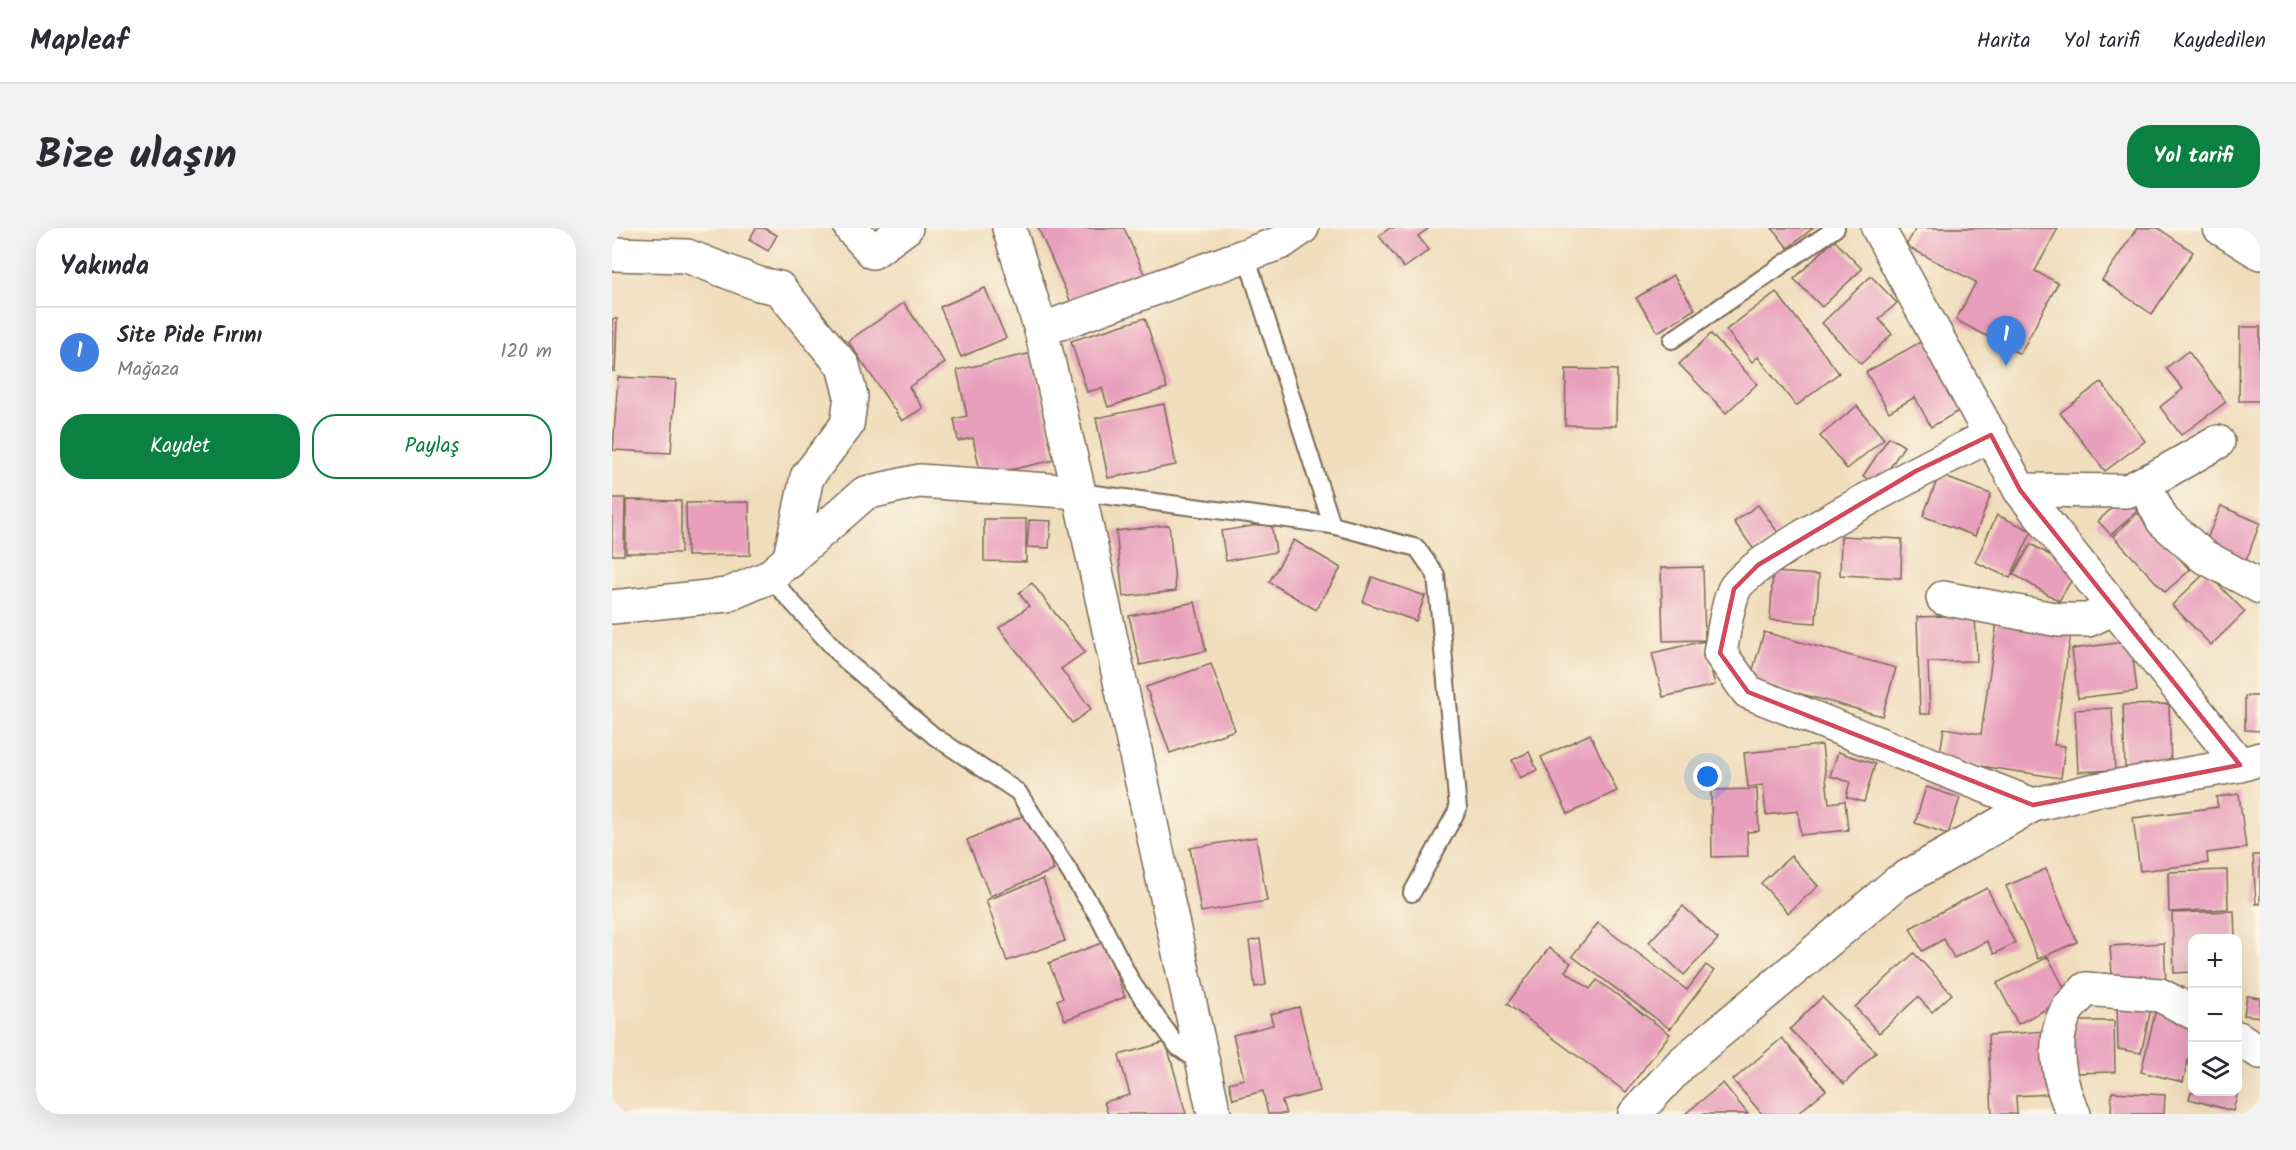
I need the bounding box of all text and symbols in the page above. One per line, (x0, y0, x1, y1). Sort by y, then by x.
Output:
text: Mapleaf (30, 19, 128, 64)
text: Harita (1977, 25, 2031, 58)
text: Yol tarifi (2064, 25, 2140, 58)
text: Kaydedilen (2173, 25, 2266, 58)
text: Bize ulaşın (36, 123, 237, 190)
button: Yol tarifi (2127, 125, 2260, 188)
text: Yakında (60, 246, 149, 288)
pin: 1 (1986, 316, 2026, 366)
text: Site Pide Fırını (117, 319, 262, 354)
text: 1 (76, 336, 83, 368)
text: 120 m (500, 336, 552, 368)
text: Mağaza (117, 354, 179, 386)
button: Kaydet (60, 414, 300, 479)
button: Paylaş (312, 414, 552, 479)
your location (1693, 762, 1722, 791)
map controls (2188, 934, 2242, 1096)
button: + (2188, 934, 2242, 988)
button: − (2188, 988, 2242, 1042)
button: layers (2188, 1042, 2242, 1096)

